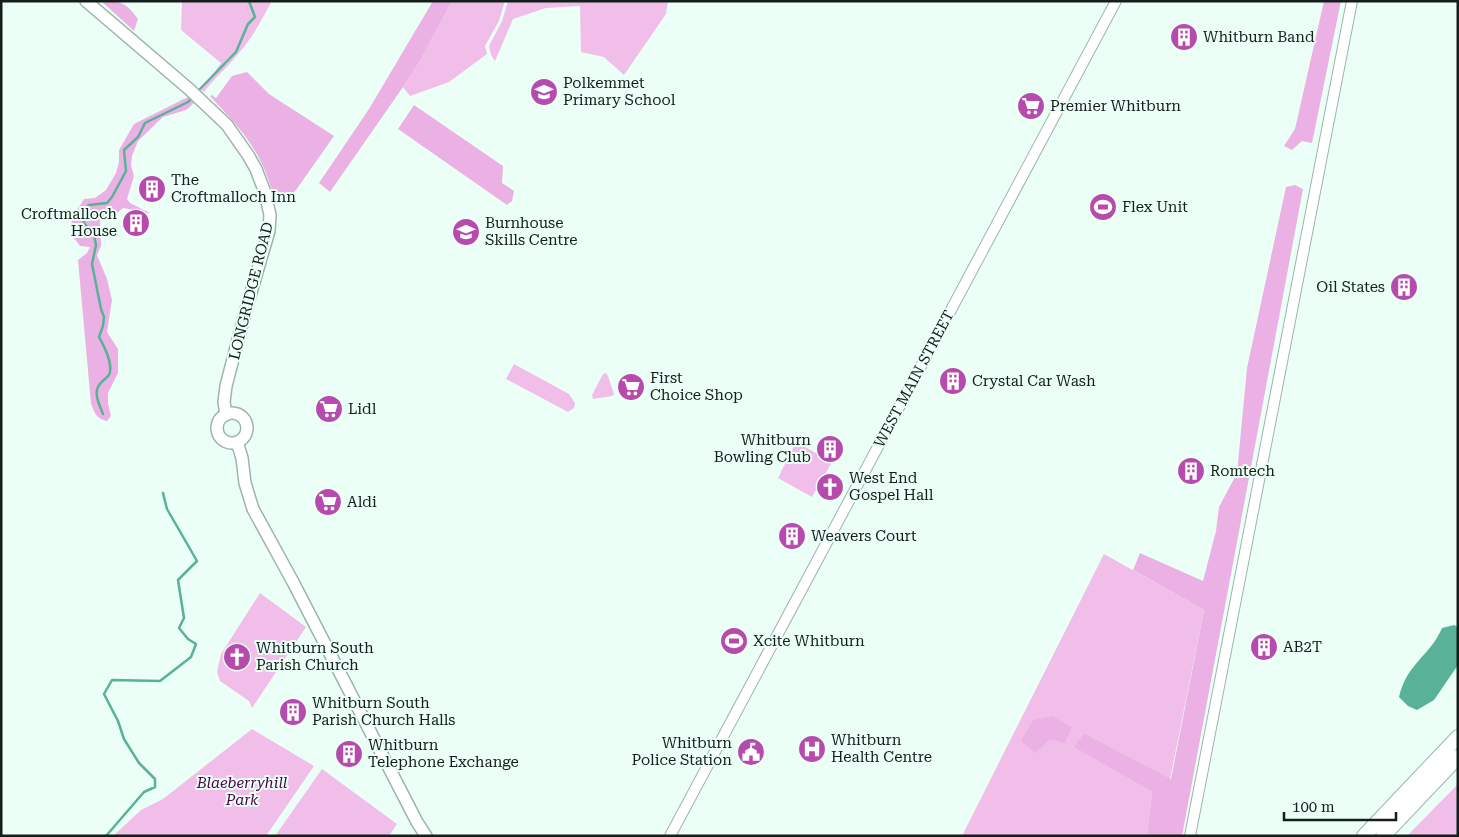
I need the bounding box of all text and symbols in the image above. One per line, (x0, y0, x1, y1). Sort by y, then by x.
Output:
building icon: Whitburn Band (1169, 22, 1199, 52)
place label: Whitburn Band (1203, 28, 1315, 46)
place label: Polkemmet Primary School (563, 74, 676, 109)
school or university icon: Polkemmet Primary School (529, 77, 559, 107)
supermarket icon: Premier Whitburn (1016, 91, 1046, 121)
place label: Premier Whitburn (1050, 97, 1181, 115)
place label: The Croftmalloch Inn (171, 171, 296, 206)
building icon: The Croftmalloch Inn (137, 174, 167, 204)
sports icon: Flex Unit (1088, 192, 1118, 222)
place label: Flex Unit (1122, 198, 1188, 216)
place label: Croftmalloch House (21, 205, 117, 240)
building icon: Croftmalloch House (121, 208, 151, 238)
place label: Burnhouse Skills Centre (485, 214, 577, 249)
school or university icon: Burnhouse Skills Centre (451, 217, 481, 247)
street label: LONGRIDGE ROAD (225, 220, 277, 362)
building icon: Oil States (1389, 272, 1419, 302)
place label: Oil States (1316, 278, 1385, 296)
street label: WEST MAIN STREET (870, 307, 958, 451)
building icon: Crystal Car Wash (938, 366, 968, 396)
place label: First Choice Shop (650, 369, 743, 404)
supermarket icon: First Choice Shop (616, 372, 646, 402)
place label: Crystal Car Wash (972, 372, 1096, 390)
supermarket icon: Lidl (314, 394, 344, 424)
place label: Lidl (348, 400, 377, 418)
place label: Whitburn Bowling Club (714, 431, 811, 466)
building icon: Whitburn Bowling Club (815, 434, 845, 464)
building icon: Romtech (1176, 456, 1206, 486)
place label: Romtech (1210, 462, 1275, 480)
place label: West End Gospel Hall (849, 469, 934, 504)
church icon: West End Gospel Hall (815, 472, 845, 502)
supermarket icon: Aldi (313, 487, 343, 517)
place label: Aldi (347, 493, 377, 511)
building icon: Weavers Court (777, 521, 807, 551)
place label: Weavers Court (811, 527, 917, 545)
sports icon: Xcite Whitburn (719, 626, 749, 656)
place label: Xcite Whitburn (753, 632, 865, 650)
building icon: AB2T (1249, 632, 1279, 662)
place label: AB2T (1283, 638, 1322, 656)
place label: Whitburn South Parish Church (256, 639, 374, 674)
church icon: Whitburn South Parish Church (222, 642, 252, 672)
place label: Whitburn South Parish Church Halls (312, 694, 455, 729)
building icon: Whitburn South Parish Church Halls (278, 697, 308, 727)
place label: Whitburn Health Centre (831, 731, 932, 766)
place label: Whitburn Police Station (632, 734, 732, 769)
hospital icon: Whitburn Health Centre (797, 734, 827, 764)
place label: Whitburn Telephone Exchange (368, 736, 519, 771)
public building icon: Whitburn Police Station (736, 737, 766, 767)
building icon: Whitburn Telephone Exchange (334, 739, 364, 769)
park label: Blaeberryhill Park (196, 774, 288, 809)
scale bar (1284, 790, 1396, 822)
text: 100 m (1292, 798, 1335, 816)

